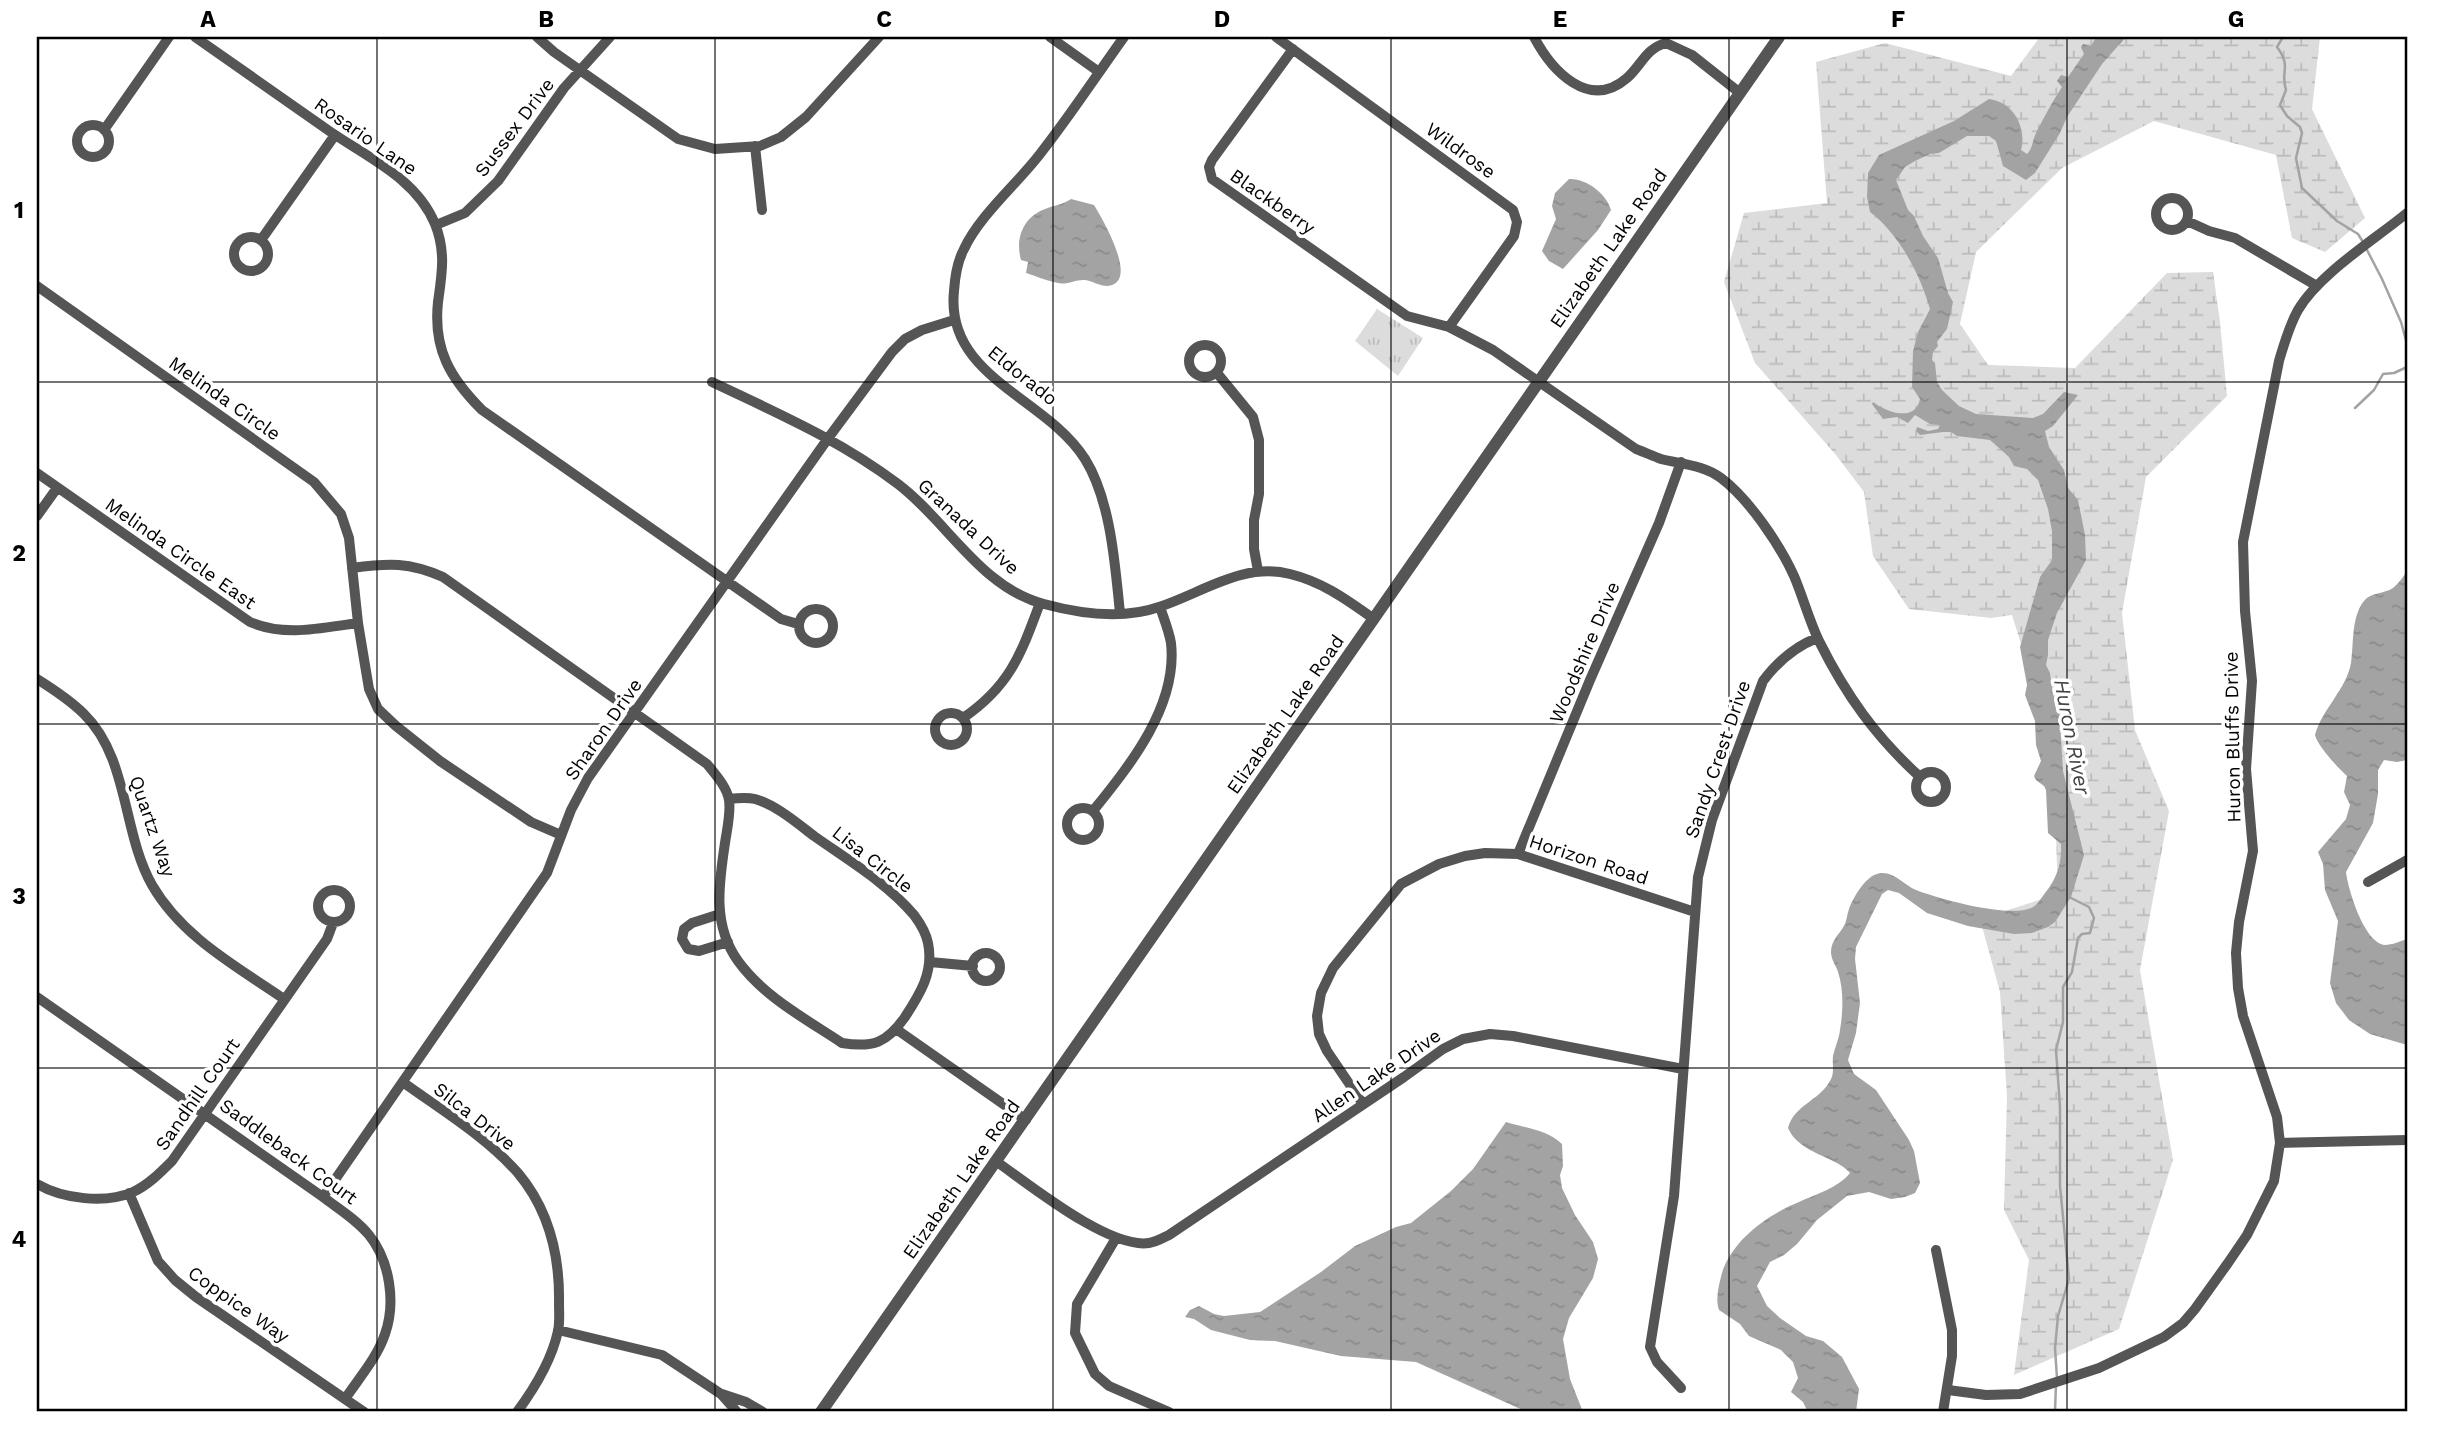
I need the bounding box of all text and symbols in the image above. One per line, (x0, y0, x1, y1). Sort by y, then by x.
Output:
text: A (200, 6, 216, 33)
text: B (538, 6, 554, 33)
text: C (876, 6, 892, 33)
text: D (1214, 6, 1230, 33)
text: E (1553, 6, 1567, 33)
text: F (1891, 6, 1905, 33)
text: G (2228, 6, 2244, 33)
street label: Sussex Drive (470, 73, 559, 181)
street label: Rosario Lane (310, 93, 421, 180)
street label: Wildrose (1421, 117, 1500, 183)
street label: Blackberry (1226, 164, 1320, 239)
street label: Elizabeth Lake Road (1545, 164, 1672, 332)
text: 1 (14, 197, 24, 224)
street label: Eldorado (983, 340, 1062, 410)
street label: Melinda Circle (164, 351, 285, 445)
street label: Granada Drive (913, 473, 1024, 579)
street label: Melinda Circle East (101, 493, 261, 614)
text: 2 (12, 540, 26, 567)
street label: Woodshire Drive (1544, 578, 1625, 726)
street label: Elizabeth Lake Road (1222, 630, 1349, 798)
street label: Huron Bluffs Drive (2220, 651, 2245, 823)
street label: Sharon Drive (560, 674, 647, 785)
street label: Sandy Crest Drive (1680, 677, 1755, 841)
water label: Huron River (2049, 677, 2096, 798)
street label: Quartz Way (124, 773, 181, 880)
street label: Lisa Circle (828, 821, 918, 898)
street label: Horizon Road (1526, 829, 1651, 890)
text: 3 (12, 883, 26, 910)
street label: Allen Lake Drive (1307, 1024, 1445, 1127)
street label: Sandhill Court (150, 1034, 245, 1155)
street label: Silca Drive (429, 1077, 520, 1156)
street label: Saddleback Court (215, 1094, 362, 1209)
street label: Elizabeth Lake Road (898, 1095, 1025, 1263)
text: 4 (12, 1226, 27, 1253)
street label: Coppice Way (184, 1261, 294, 1348)

